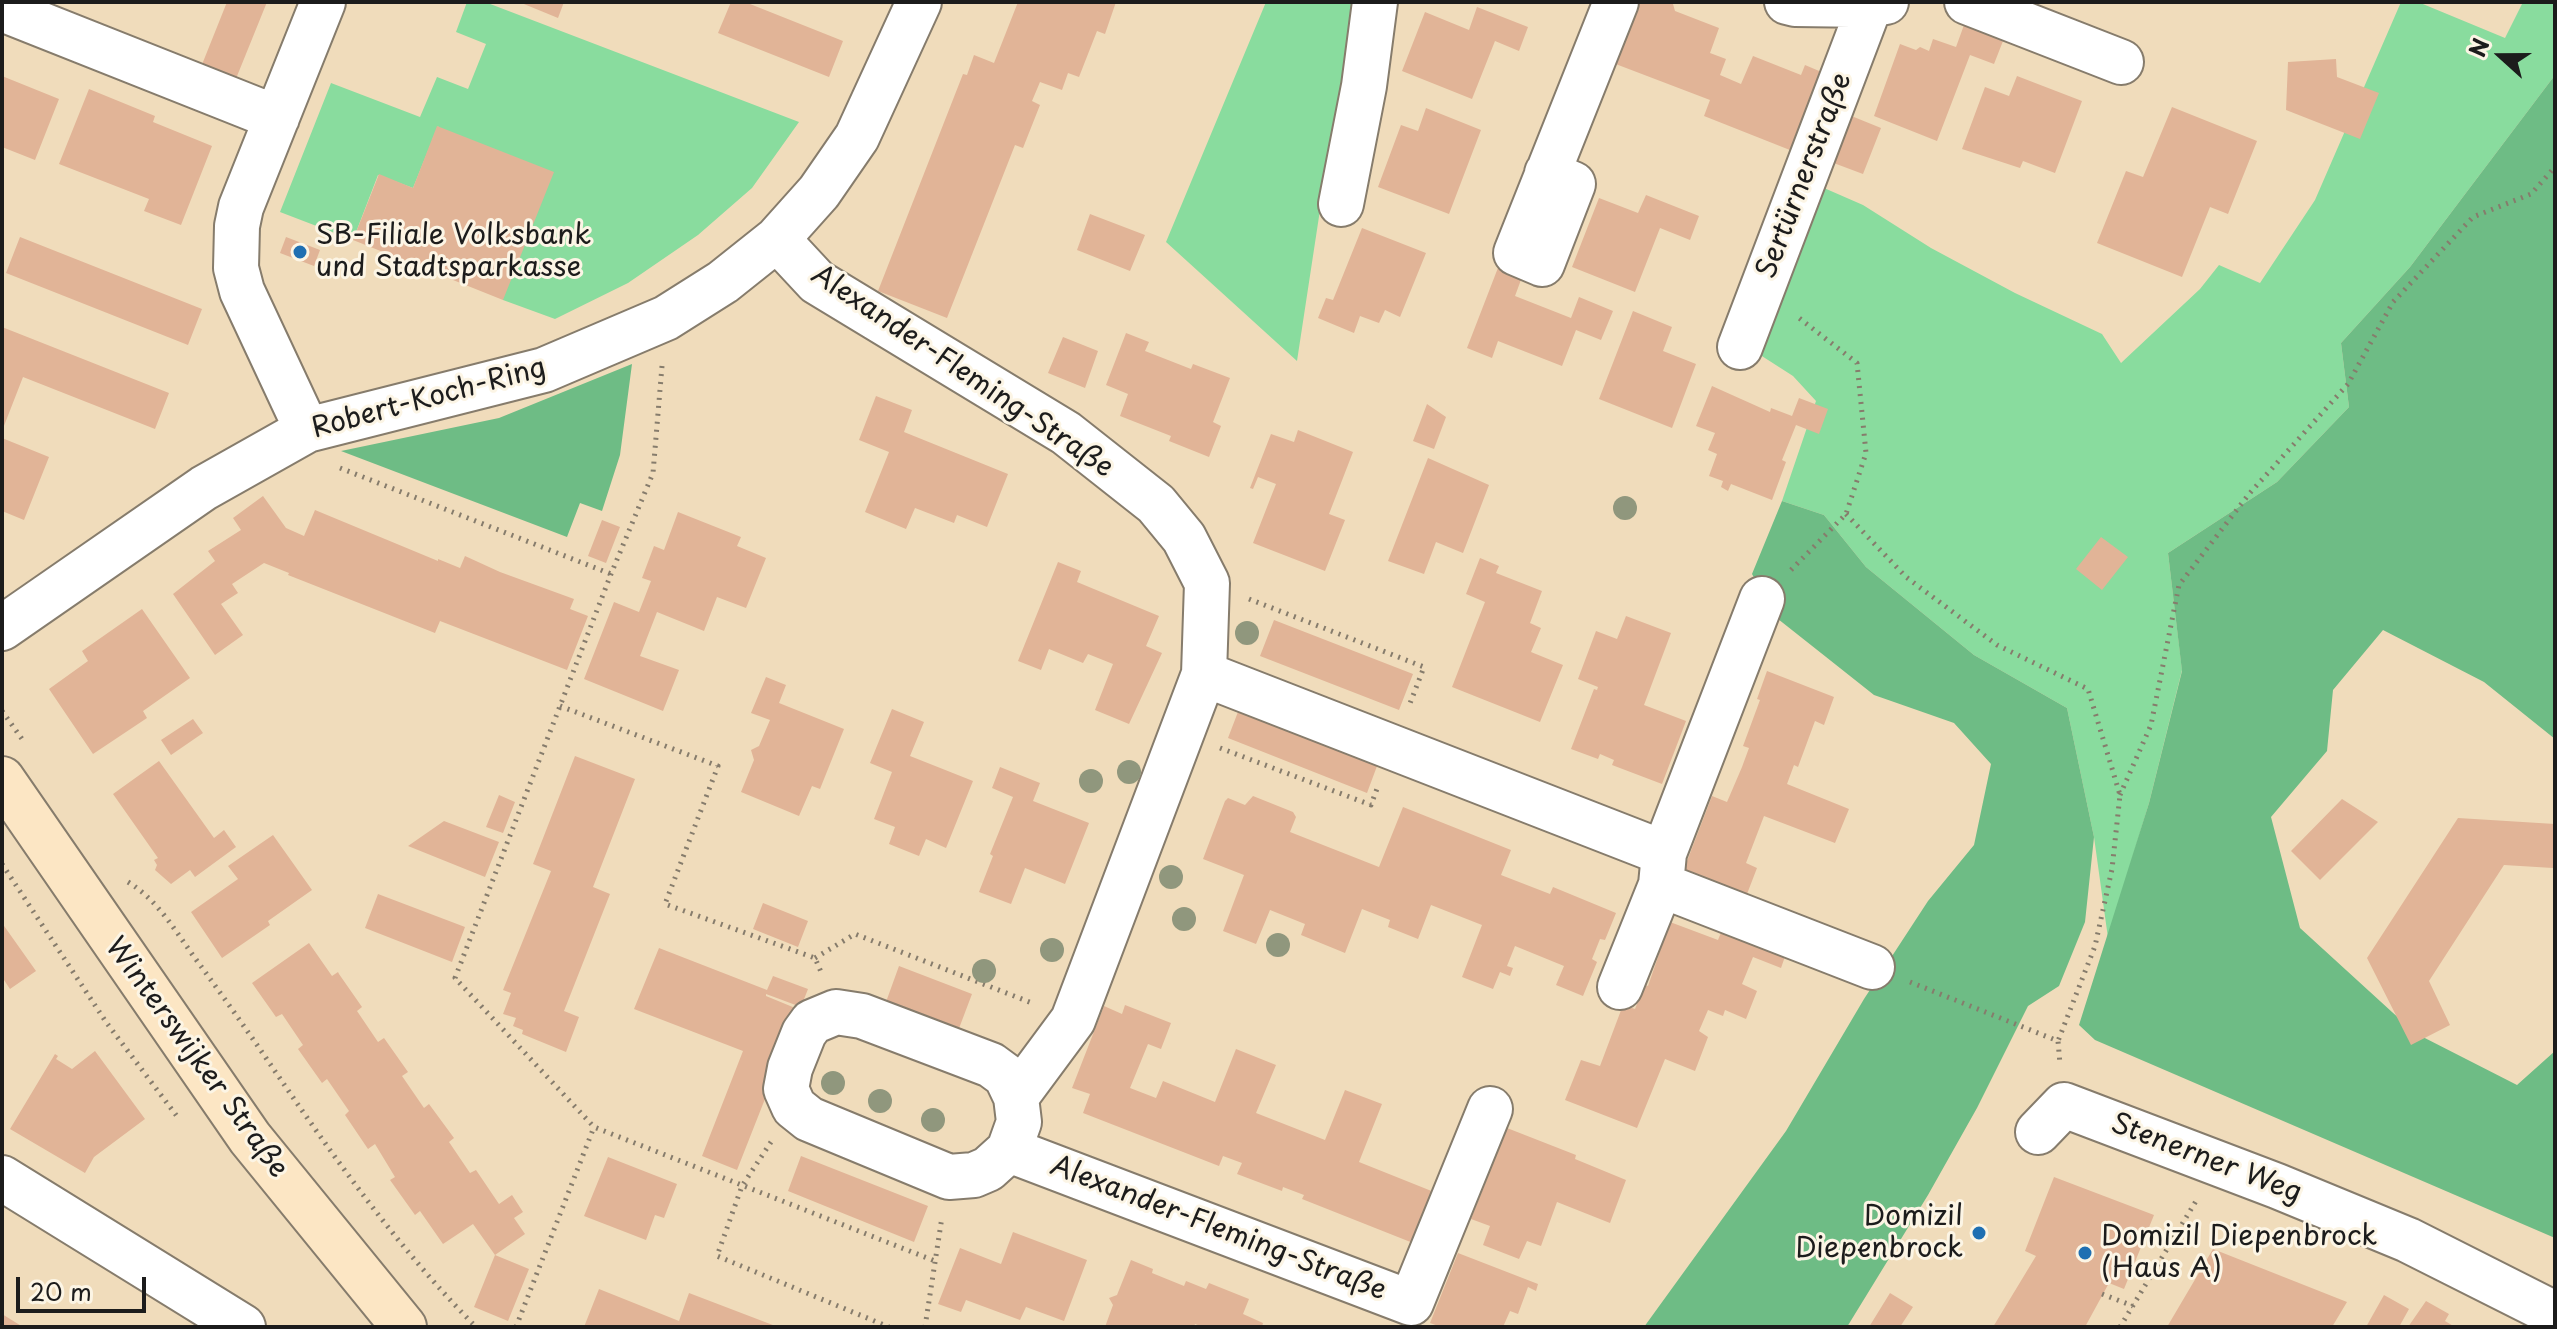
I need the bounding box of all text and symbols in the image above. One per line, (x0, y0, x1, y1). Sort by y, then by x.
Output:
north arrow (2461, 16, 2541, 96)
text: N (2460, 33, 2497, 61)
street label: Sertürnerstraße (1750, 68, 1860, 284)
place label: SB-Filiale Volksbank und Stadtsparkasse (316, 219, 591, 285)
marker: SB-Filiale Volksbank und Stadtsparkasse (291, 243, 309, 261)
street label: Alexander-Fleming-Straße (805, 258, 1119, 486)
street label: Robert-Koch-Ring (308, 352, 550, 446)
street label: Winterswijker Straße (97, 931, 295, 1185)
street label: Stenerner Weg (2106, 1107, 2306, 1211)
street label: Alexander-Fleming-Straße (1045, 1149, 1391, 1309)
place label: Domizil Diepenbrock (1795, 1200, 1963, 1266)
place label: Domizil Diepenbrock (Haus A) (2101, 1220, 2377, 1286)
marker: Domizil Diepenbrock (1970, 1224, 1988, 1242)
marker: Domizil Diepenbrock (Haus A) (2076, 1244, 2094, 1262)
scale bar (20, 1261, 150, 1311)
text: 20 m (30, 1273, 92, 1309)

